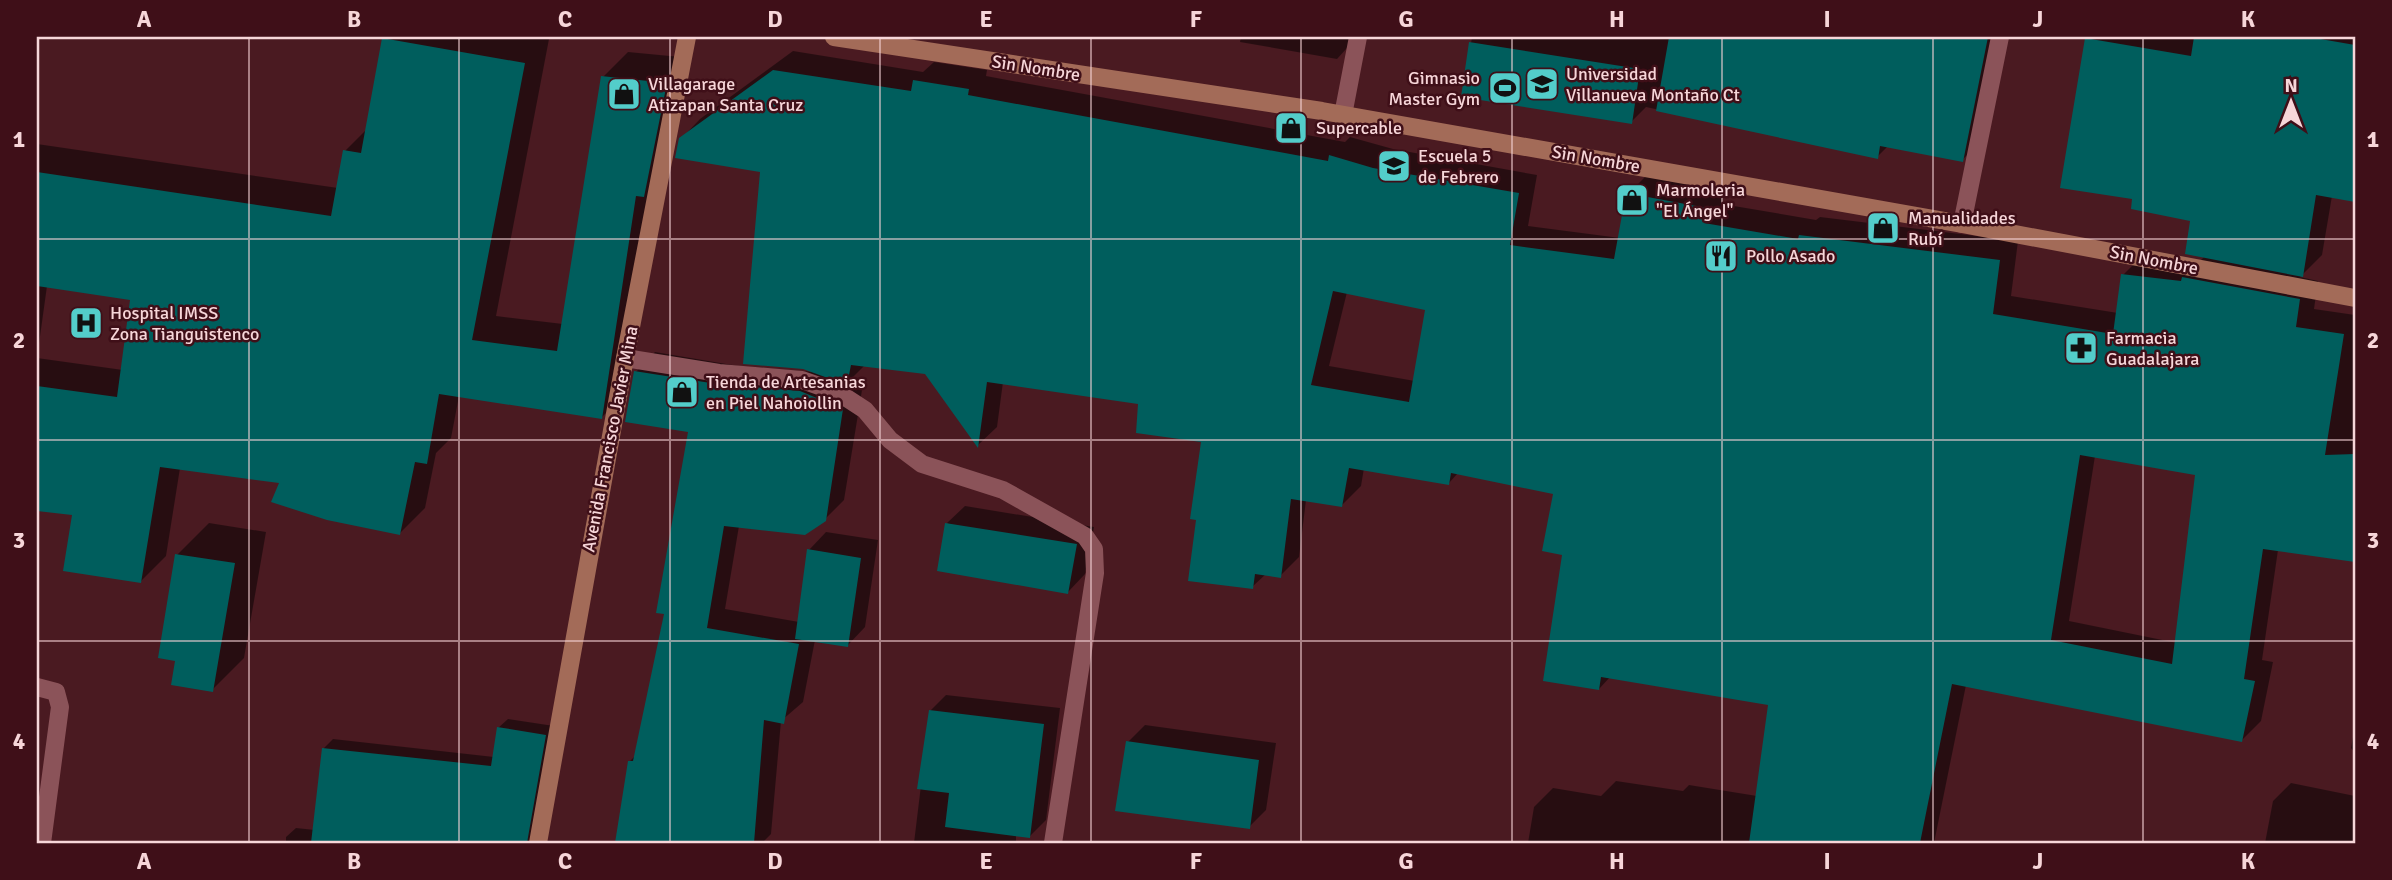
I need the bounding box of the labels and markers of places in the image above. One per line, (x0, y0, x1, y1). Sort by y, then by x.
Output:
place label: Universidad Villanueva Montaño Ct (1566, 63, 1740, 106)
school or university icon: Universidad Villanueva Montaño Ct (1523, 65, 1561, 103)
place label: Gimnasio Master Gym (1389, 67, 1480, 110)
sports icon: Gimnasio Master Gym (1486, 69, 1524, 107)
place label: Villagarage Atizapan Santa Cruz (648, 73, 803, 116)
shop icon: Villagarage Atizapan Santa Cruz (605, 75, 643, 113)
shop icon: Supercable (1272, 109, 1310, 147)
place label: Supercable (1316, 117, 1402, 139)
place label: Escuela 5 de Febrero (1418, 145, 1499, 188)
school or university icon: Escuela 5 de Febrero (1375, 147, 1413, 185)
place label: Marmoleria "El Ángel" (1656, 179, 1745, 222)
shop icon: Marmoleria "El Ángel" (1613, 181, 1651, 219)
place label: Manualidades Rubí (1908, 207, 2016, 250)
shop icon: Manualidades Rubí (1864, 209, 1902, 247)
restaurant icon: Pollo Asado (1702, 237, 1740, 275)
place label: Pollo Asado (1746, 245, 1835, 267)
place label: Hospital IMSS Zona Tianguistenco (110, 302, 259, 345)
hospital icon: Hospital IMSS Zona Tianguistenco (67, 304, 105, 342)
place label: Farmacia Guadalajara (2106, 327, 2199, 370)
pharmacy icon: Farmacia Guadalajara (2062, 329, 2100, 367)
place label: Tienda de Artesanias en Piel Nahoiollin (706, 371, 866, 414)
shop icon: Tienda de Artesanias en Piel Nahoiollin (663, 373, 701, 411)

